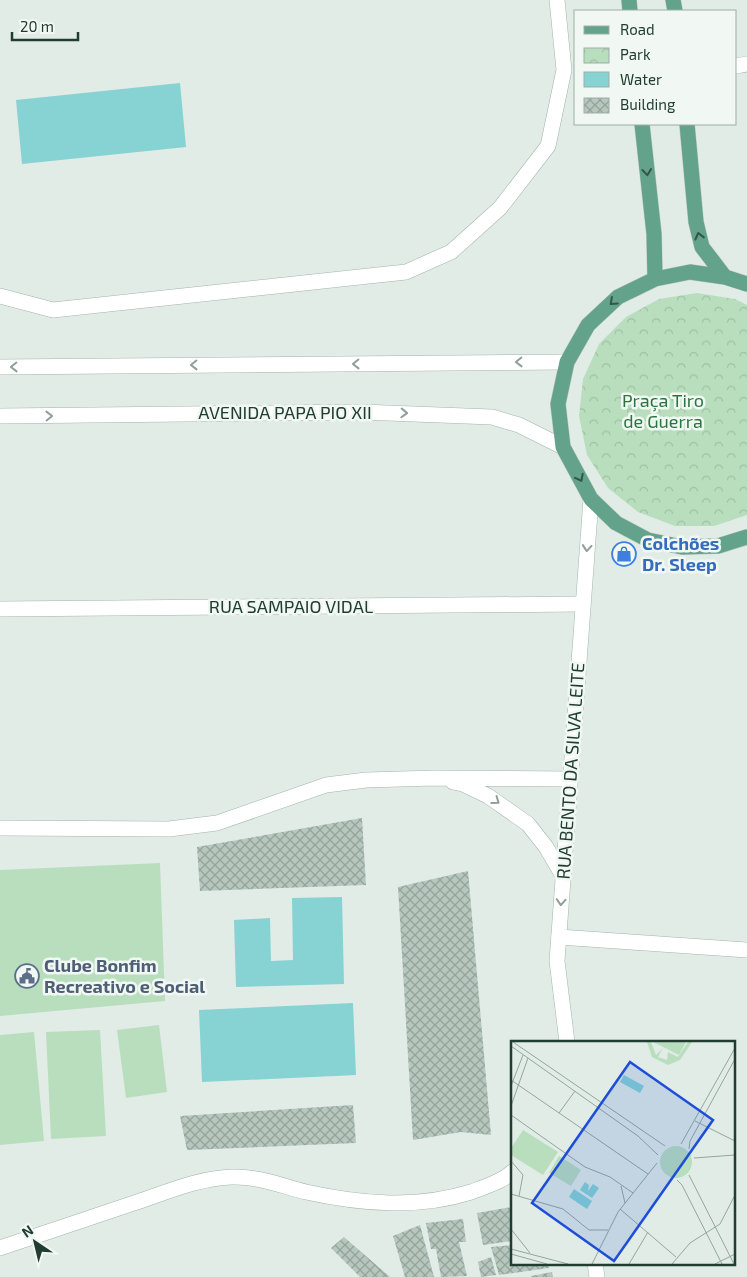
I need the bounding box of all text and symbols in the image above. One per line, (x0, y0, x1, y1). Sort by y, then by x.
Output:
scale bar (12, 10, 79, 42)
legend (574, 10, 737, 125)
text: 20 m (20, 17, 54, 35)
text: Road (620, 20, 655, 38)
text: Park (620, 45, 651, 63)
text: Water (620, 70, 662, 88)
text: Building (620, 95, 676, 113)
one-way arrow (641, 169, 652, 177)
one-way arrow (695, 233, 705, 241)
one-way arrow (609, 297, 618, 306)
one-way arrow (514, 357, 522, 367)
one-way arrow (352, 359, 360, 369)
one-way arrow (189, 360, 197, 370)
one-way arrow (9, 362, 17, 372)
park label: Praça Tiro de Guerra (622, 389, 704, 432)
street label: AVENIDA PAPA PIO XII (198, 401, 372, 423)
one-way arrow (400, 408, 408, 419)
one-way arrow (45, 411, 53, 421)
one-way arrow (574, 473, 584, 482)
place label: Colchões Dr. Sleep (642, 532, 719, 575)
shop icon: Colchões Dr. Sleep (611, 541, 637, 567)
one-way arrow (581, 544, 592, 552)
street label: RUA SAMPAIO VIDAL (209, 595, 373, 617)
street label: RUA BENTO DA SILVA LEITE (551, 662, 589, 880)
one-way arrow (490, 795, 500, 804)
one-way arrow (556, 898, 567, 906)
place label: Clube Bonfim Recreativo e Social (44, 954, 205, 997)
public building icon: Clube Bonfim Recreativo e Social (14, 963, 40, 989)
inset map (511, 1041, 734, 1264)
north arrow (10, 1217, 60, 1267)
text: N (18, 1221, 36, 1241)

